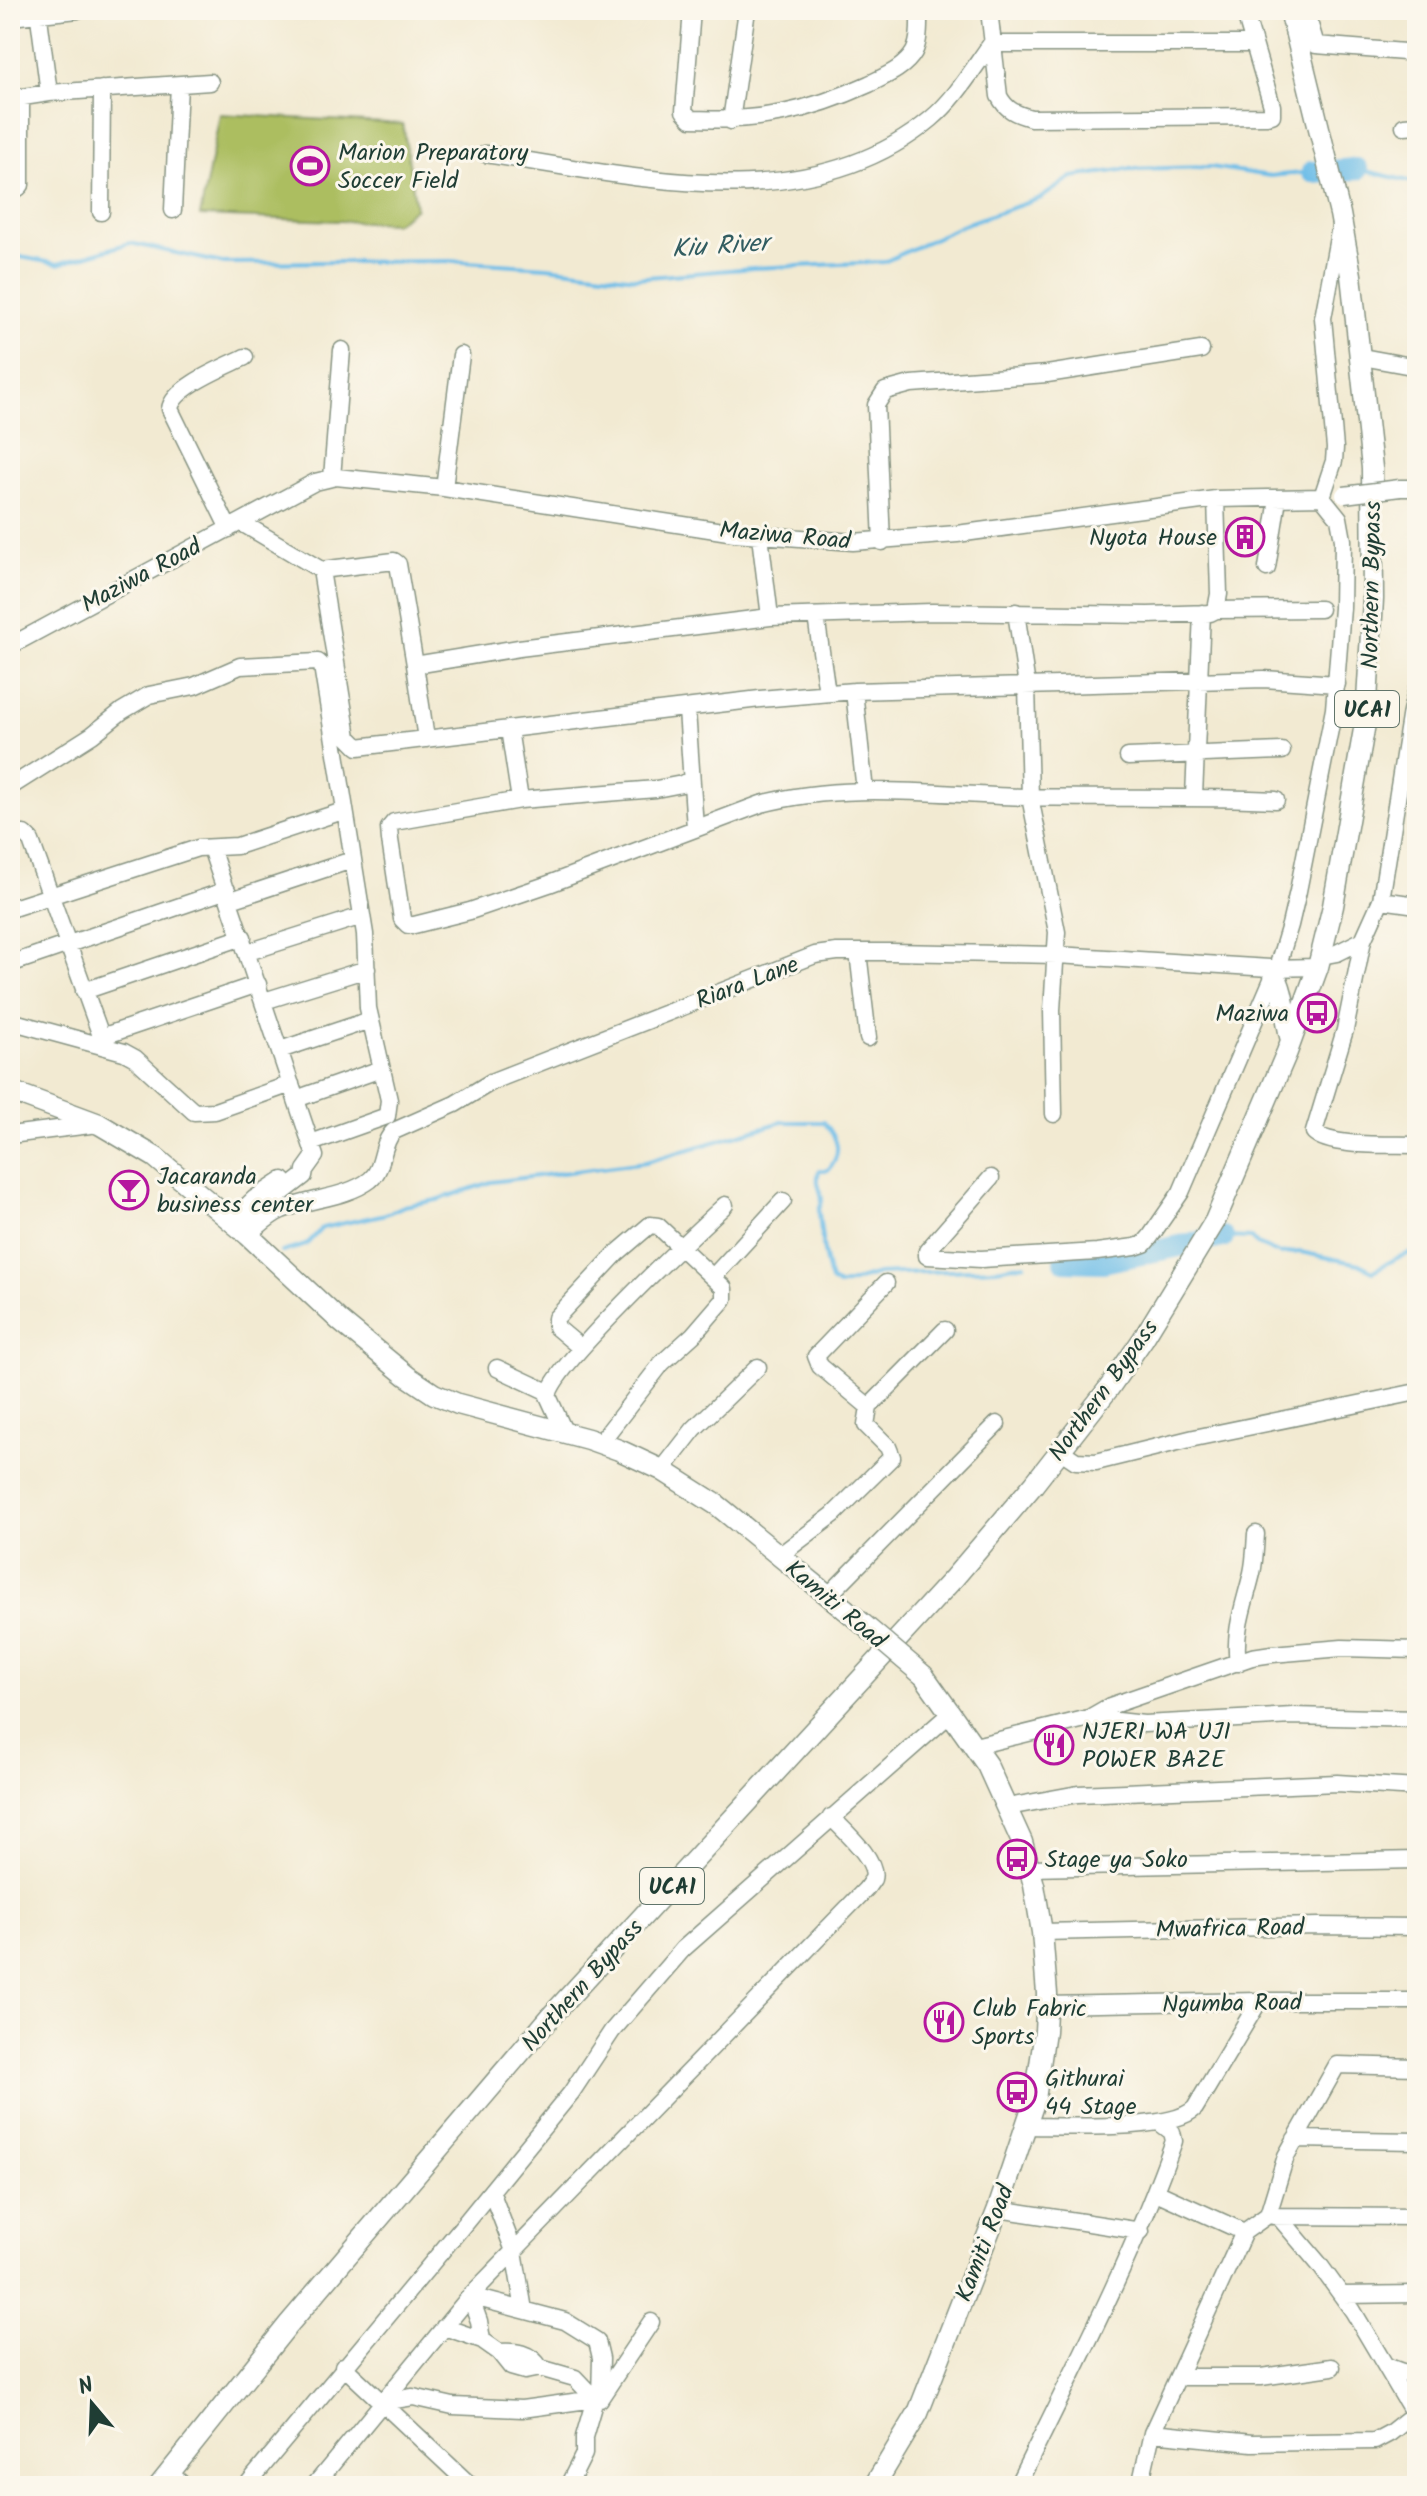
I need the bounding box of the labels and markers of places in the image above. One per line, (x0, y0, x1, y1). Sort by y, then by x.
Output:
place label: Marion Preparatory Soccer Field (338, 134, 529, 201)
sports icon: Marion Preparatory Soccer Field (289, 145, 331, 187)
building icon: Nyota House (1224, 516, 1266, 558)
place label: Nyota House (1089, 519, 1217, 558)
bus stop icon: Maziwa (1296, 992, 1338, 1034)
place label: Maziwa (1215, 995, 1289, 1034)
place label: Jacaranda business center (157, 1158, 315, 1225)
bar icon: Jacaranda business center (108, 1169, 150, 1211)
place label: NJERI WA UJI POWER BAZE (1082, 1713, 1231, 1780)
restaurant icon: NJERI WA UJI POWER BAZE (1033, 1724, 1075, 1766)
bus stop icon: Stage ya Soko (996, 1838, 1038, 1880)
place label: Stage ya Soko (1045, 1841, 1188, 1880)
place label: Club Fabric Sports (972, 1990, 1087, 2057)
restaurant icon: Club Fabric Sports (923, 2001, 965, 2043)
place label: Githurai 44 Stage (1045, 2060, 1137, 2127)
bus stop icon: Githurai 44 Stage (996, 2071, 1038, 2113)

